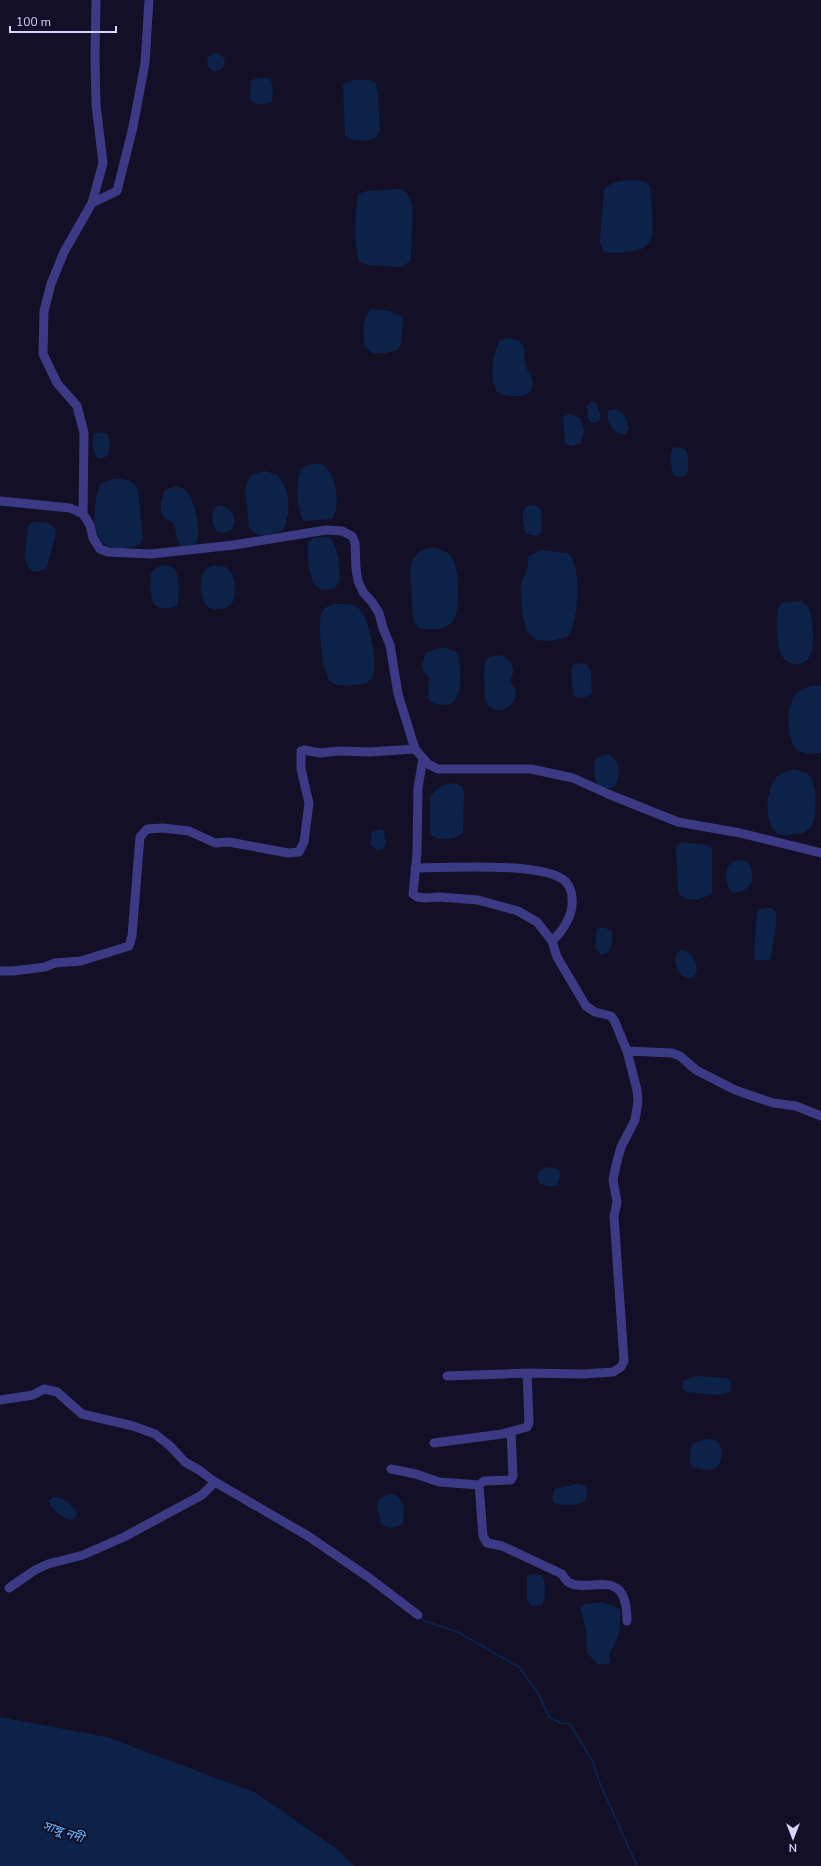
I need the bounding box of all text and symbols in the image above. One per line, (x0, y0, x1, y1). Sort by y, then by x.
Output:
scale bar (10, 8, 116, 34)
text: 100 m (16, 14, 51, 30)
water label: সাঙ্গু নদী (40, 1817, 88, 1848)
north arrow (773, 1818, 813, 1858)
text: N (789, 1840, 797, 1855)

